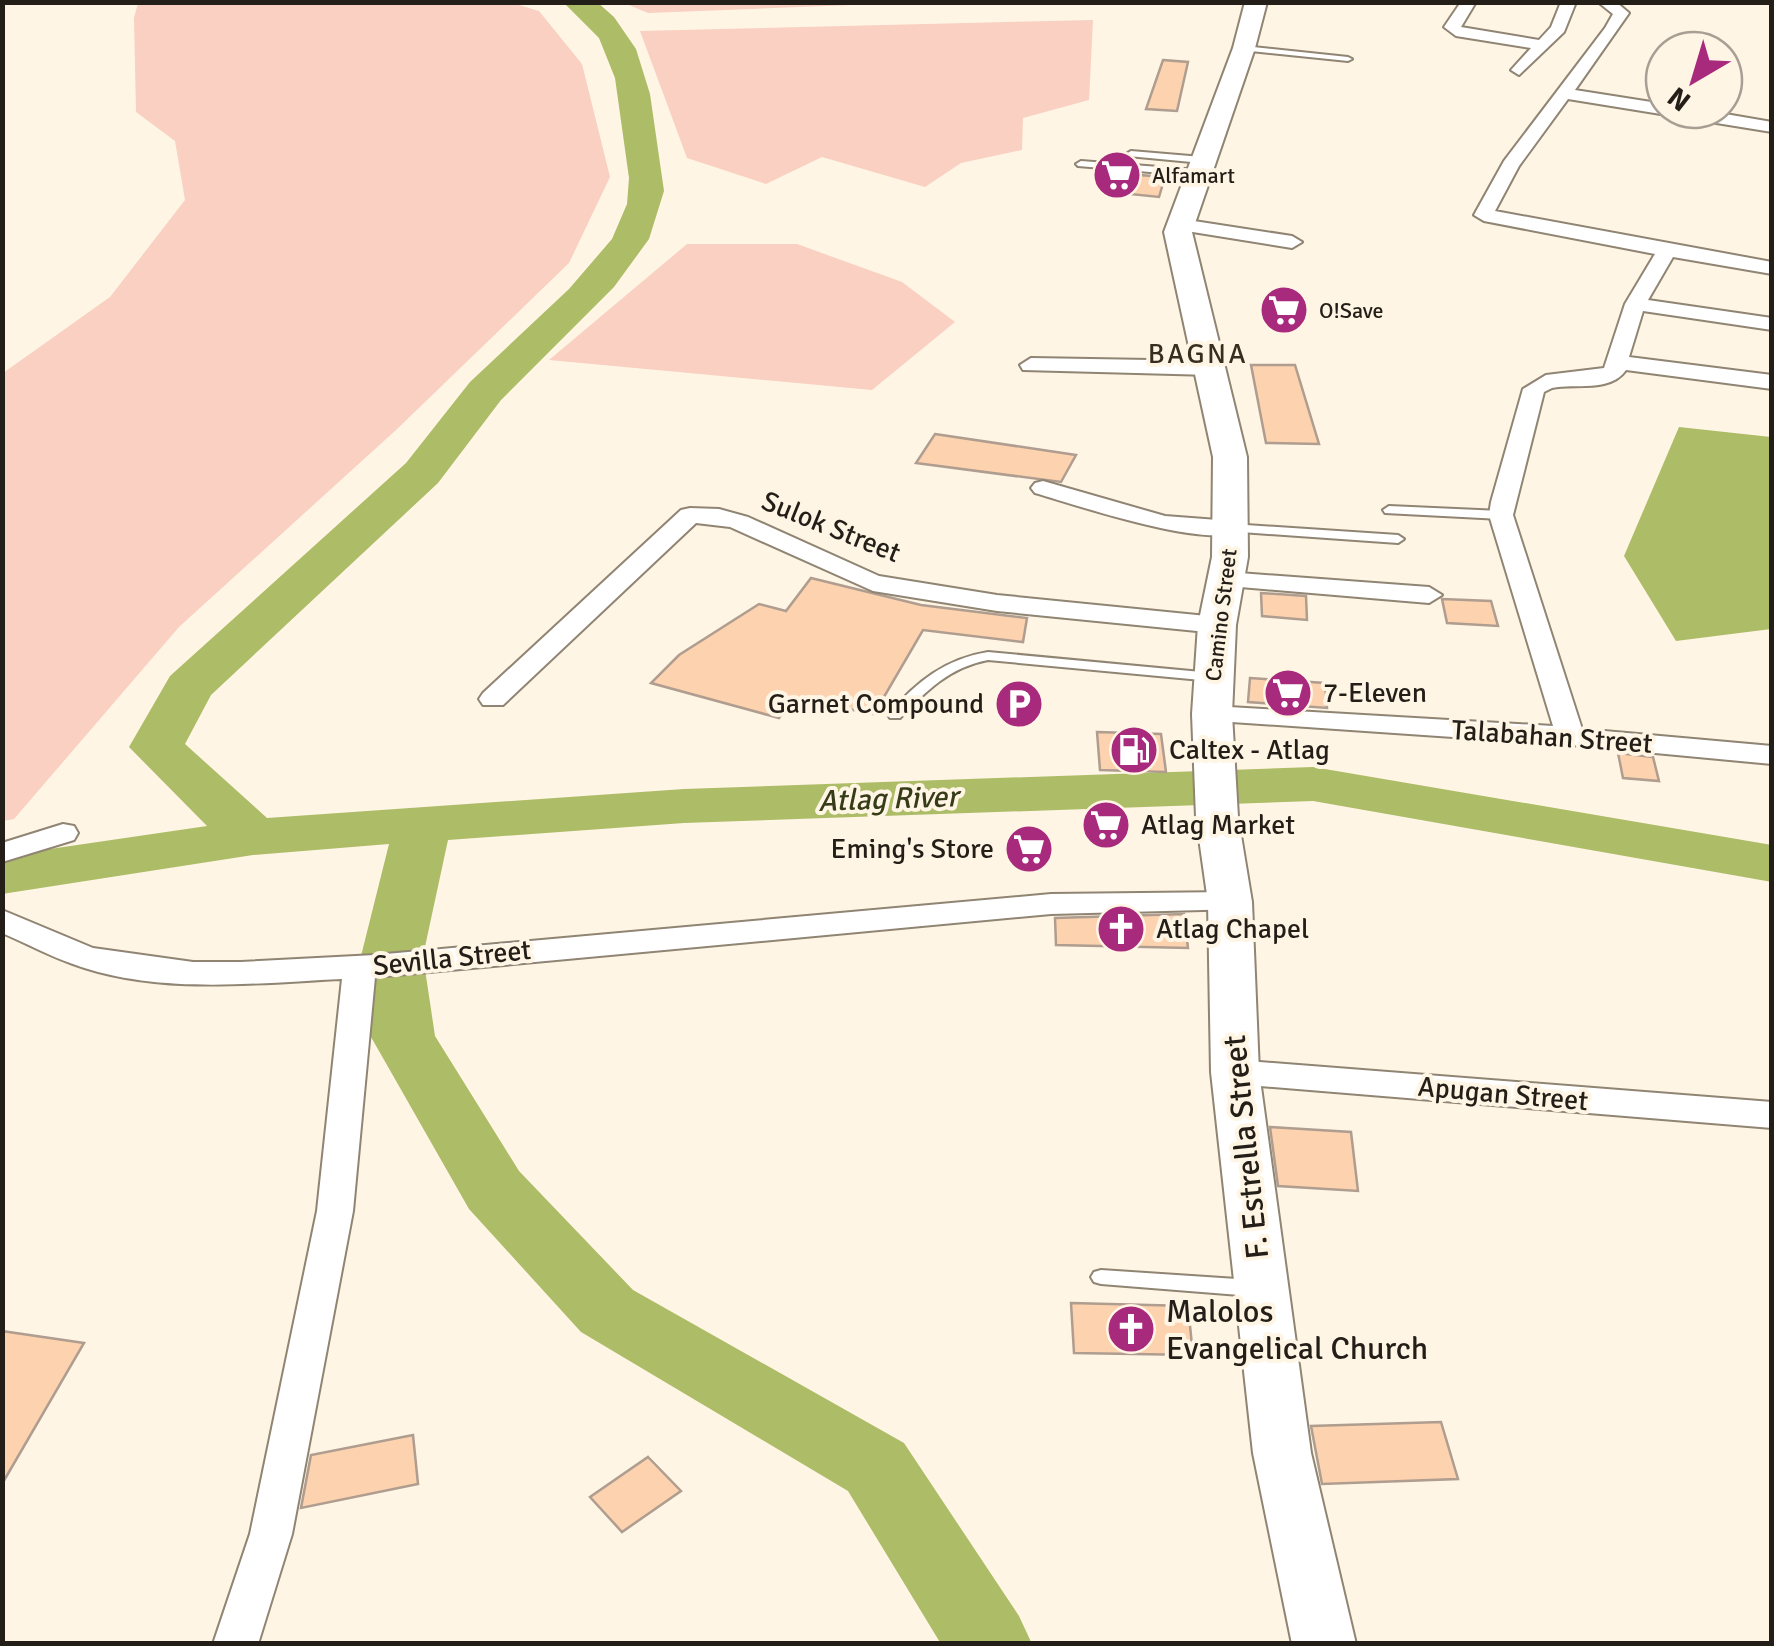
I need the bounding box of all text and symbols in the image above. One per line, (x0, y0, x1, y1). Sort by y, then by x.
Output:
north arrow (1644, 30, 1744, 130)
text: N (1661, 80, 1697, 118)
supermarket icon: Alfamart (1091, 149, 1143, 201)
place label: Alfamart (1152, 162, 1235, 189)
supermarket icon: O!Save (1258, 284, 1310, 336)
place label: O!Save (1319, 297, 1384, 324)
district label: BAGNA (1148, 337, 1248, 371)
street label: Sulok Street (757, 484, 905, 570)
street label: Camino Street (1199, 547, 1243, 683)
supermarket icon: 7-Eleven (1262, 667, 1314, 719)
place label: 7-Eleven (1323, 676, 1427, 710)
parking icon: Garnet Compound (993, 678, 1045, 730)
place label: Garnet Compound (768, 687, 984, 721)
street label: Talabahan Street (1450, 713, 1654, 761)
fuel station icon: Caltex - Atlag (1108, 724, 1160, 776)
place label: Caltex - Atlag (1169, 733, 1330, 767)
water label: Atlag River (817, 778, 962, 820)
supermarket icon: Atlag Market (1080, 799, 1132, 851)
place label: Atlag Market (1141, 808, 1295, 842)
supermarket icon: Eming's Store (1003, 823, 1055, 875)
place label: Eming's Store (831, 832, 994, 866)
church icon: Atlag Chapel (1095, 903, 1147, 955)
place label: Atlag Chapel (1156, 912, 1309, 946)
street label: Sevilla Street (371, 933, 533, 983)
street label: F. Estrella Street (1215, 1033, 1277, 1261)
street label: Apugan Street (1417, 1070, 1590, 1118)
place label: Malolos Evangelical Church (1166, 1292, 1428, 1368)
church icon: Malolos Evangelical Church (1105, 1303, 1157, 1355)

